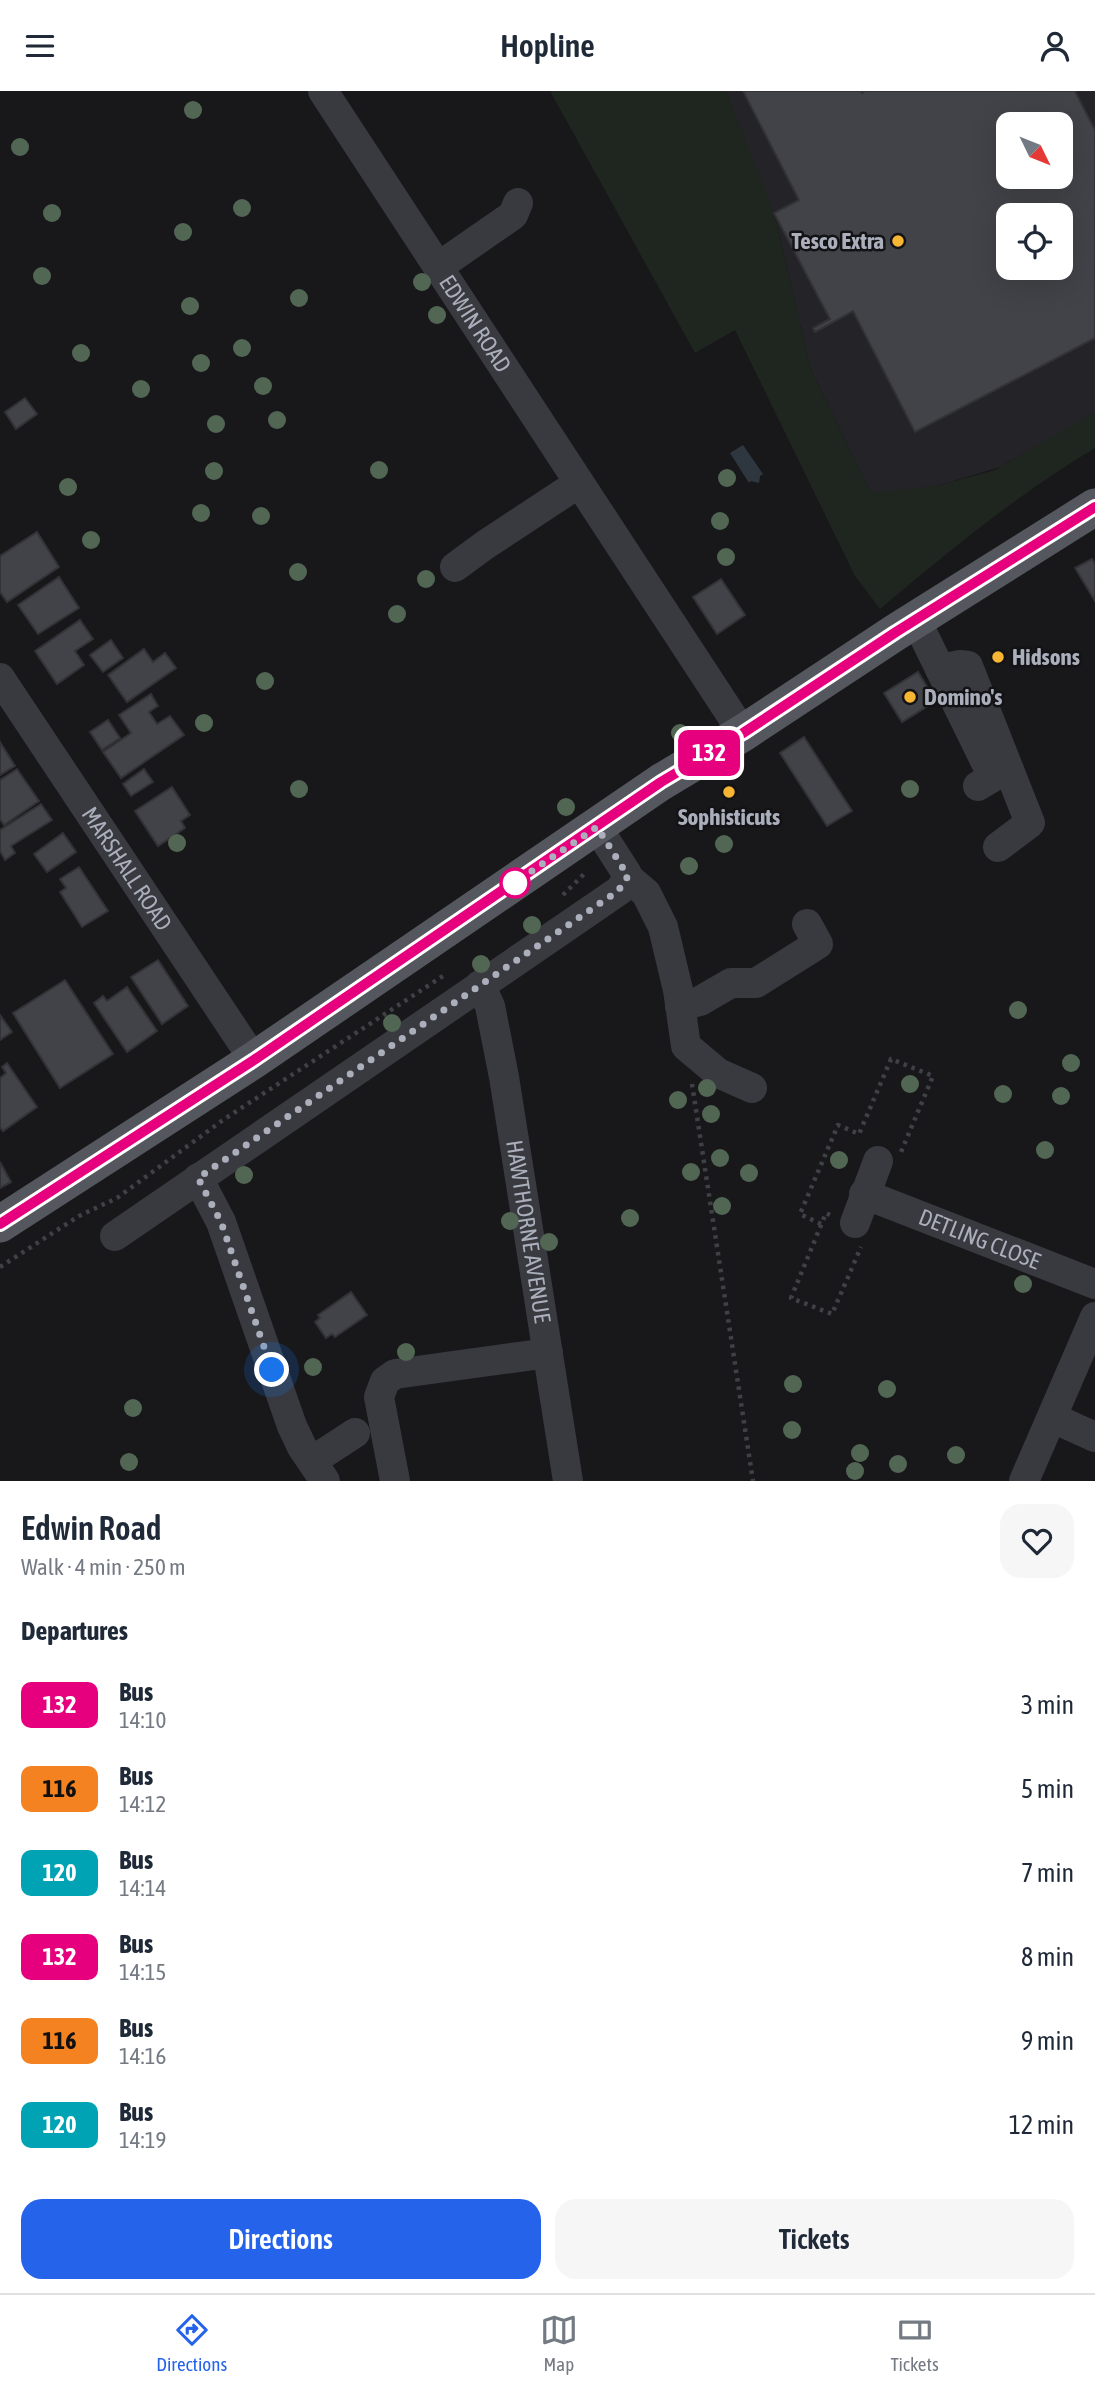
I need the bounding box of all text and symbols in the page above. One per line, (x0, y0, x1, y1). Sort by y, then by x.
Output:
icon: menu (21, 27, 59, 65)
text: Hopline (500, 27, 595, 64)
icon: person (1036, 27, 1074, 65)
north arrow (996, 112, 1073, 189)
map controls (996, 112, 1073, 280)
button: locate (996, 203, 1073, 280)
place label: Tesco Extra (792, 228, 884, 254)
marker: Tesco Extra (890, 233, 906, 249)
street label: EDWIN ROAD (434, 270, 516, 377)
place label: Hidsons (1012, 644, 1080, 670)
marker: Hidsons (990, 649, 1006, 665)
place label: Domino's (924, 684, 1002, 710)
marker: Domino's (902, 689, 918, 705)
line badge: 132 (669, 730, 749, 776)
text: 132 (692, 739, 726, 766)
marker: Sophisticuts (721, 784, 737, 800)
street label: MARSHALL ROAD (77, 802, 177, 935)
place label: Sophisticuts (678, 804, 780, 830)
unlabelled marker (500, 868, 530, 898)
street label: HAWTHORNE AVENUE (501, 1138, 556, 1325)
street label: DETLING CLOSE (915, 1204, 1044, 1274)
your location (254, 1352, 289, 1387)
button: heart (1000, 1504, 1074, 1578)
text: Edwin Road (21, 1509, 162, 1547)
text: Walk · 4 min · 250 m (21, 1554, 185, 1580)
text: Departures (21, 1616, 128, 1646)
text: Bus (119, 1677, 153, 1707)
text: 3 min (1021, 1690, 1074, 1720)
text: 132 (43, 1691, 76, 1718)
text: 14:10 (119, 1707, 166, 1733)
text: Bus (119, 1761, 153, 1791)
text: 5 min (1021, 1774, 1074, 1804)
text: 116 (43, 1775, 76, 1802)
text: 14:12 (119, 1791, 166, 1817)
text: Bus (119, 1845, 153, 1875)
text: 7 min (1021, 1858, 1074, 1888)
text: 120 (43, 1859, 76, 1886)
text: 14:14 (119, 1875, 166, 1901)
text: Bus (119, 1929, 153, 1959)
text: 8 min (1021, 1942, 1074, 1972)
text: 132 (43, 1943, 76, 1970)
text: 14:15 (119, 1959, 166, 1985)
text: Bus (119, 2013, 153, 2043)
text: 9 min (1021, 2026, 1074, 2056)
text: 116 (43, 2027, 76, 2054)
text: 14:16 (119, 2043, 166, 2069)
text: Bus (119, 2097, 153, 2127)
text: 12 min (1009, 2110, 1074, 2140)
text: 120 (43, 2111, 76, 2138)
text: 14:19 (119, 2127, 166, 2153)
button: Directions (21, 2199, 541, 2279)
button: Tickets (555, 2199, 1074, 2279)
tab: Directions (156, 2311, 227, 2375)
tab: Map (540, 2311, 578, 2375)
tab: Tickets (891, 2311, 939, 2375)

